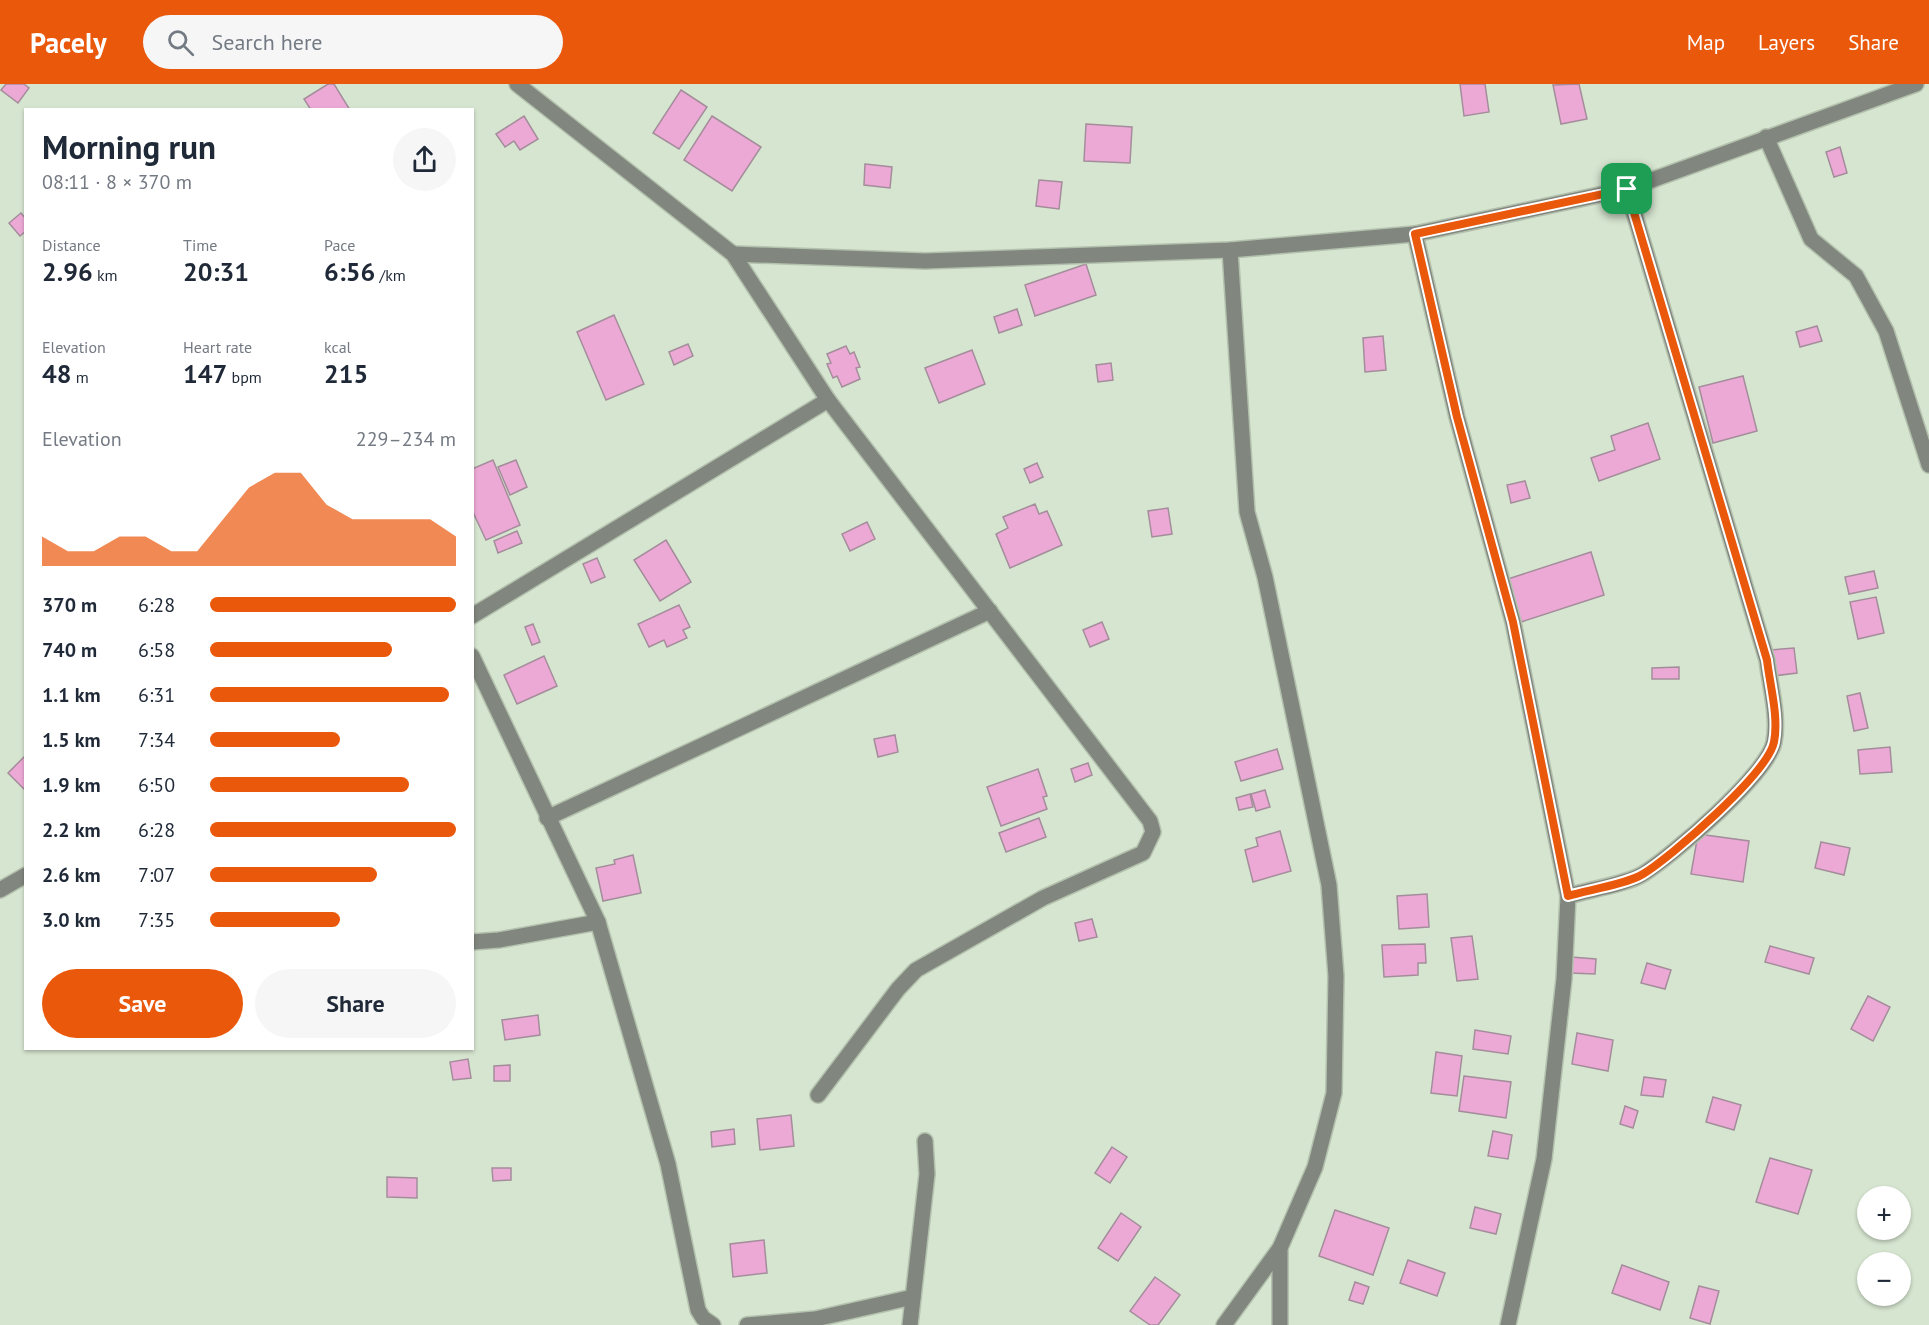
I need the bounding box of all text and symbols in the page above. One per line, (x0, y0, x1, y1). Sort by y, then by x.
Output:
search box (143, 15, 563, 69)
text: Pacely (30, 24, 107, 61)
icon: search (164, 26, 197, 59)
text: Search here (212, 28, 323, 56)
text: Map (1687, 29, 1725, 56)
text: Layers (1758, 29, 1815, 56)
text: Share (1848, 29, 1899, 56)
text: Morning run (42, 125, 216, 168)
button: share (393, 128, 456, 191)
pin (1601, 163, 1652, 214)
text: 08:11 · 8 × 370 m (42, 169, 192, 195)
icon: arrive (1610, 172, 1643, 205)
text: Distance (42, 235, 101, 255)
text: Time (183, 235, 217, 255)
text: Pace (324, 235, 355, 255)
text: 2.96 (42, 255, 93, 288)
text: 20:31 (183, 255, 249, 288)
text: 6:56 (324, 255, 375, 288)
text: km (93, 265, 118, 285)
text: /km (375, 265, 406, 285)
text: Elevation (42, 337, 106, 357)
text: Heart rate (183, 337, 252, 357)
text: kcal (324, 337, 351, 357)
text: 48 (42, 357, 71, 390)
text: 147 (183, 357, 227, 390)
text: 215 (324, 357, 368, 390)
text: m (71, 367, 89, 387)
text: bpm (227, 367, 262, 387)
text: Elevation (42, 426, 122, 452)
text: 229–234 m (356, 426, 456, 452)
text: 370 m (42, 592, 97, 618)
text: 6:28 (138, 592, 175, 618)
text: 740 m (42, 637, 97, 663)
text: 6:58 (138, 637, 175, 663)
text: 1.1 km (42, 682, 101, 708)
text: 6:31 (138, 682, 175, 708)
text: 1.5 km (42, 727, 101, 753)
text: 7:34 (138, 727, 175, 753)
text: 1.9 km (42, 772, 101, 798)
text: 6:50 (138, 772, 175, 798)
text: 2.2 km (42, 817, 101, 843)
text: 6:28 (138, 817, 175, 843)
text: 2.6 km (42, 862, 101, 888)
text: 7:07 (138, 862, 175, 888)
text: 3.0 km (42, 907, 101, 933)
text: 7:35 (138, 907, 175, 933)
button: Save (42, 969, 243, 1038)
button: Share (255, 969, 456, 1038)
map controls (1857, 1186, 1911, 1306)
button: + (1857, 1186, 1911, 1240)
button: − (1857, 1252, 1911, 1306)

